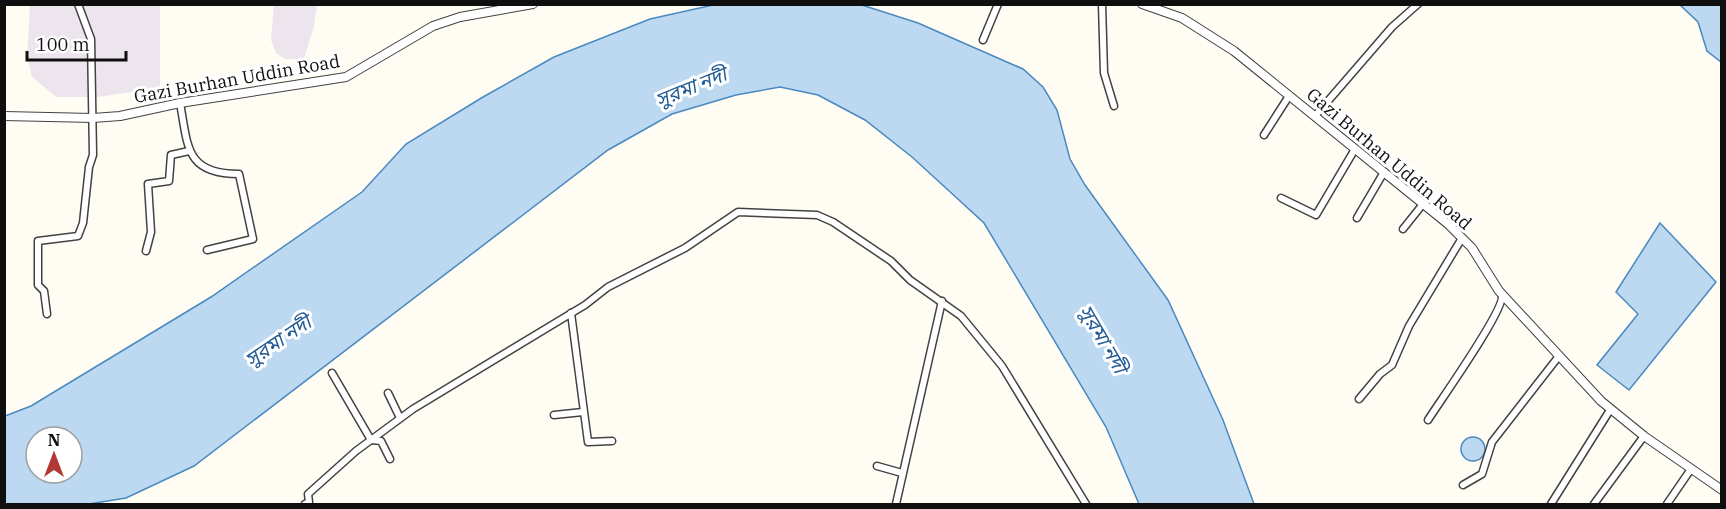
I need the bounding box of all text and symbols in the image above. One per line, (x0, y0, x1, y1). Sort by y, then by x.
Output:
scale bar (27, 24, 126, 62)
text: 100 m (36, 33, 90, 56)
street label: Gazi Burhan Uddin Road (132, 49, 342, 108)
water label: সুরমা নদী (651, 59, 734, 113)
street label: Gazi Burhan Uddin Road (1302, 83, 1477, 235)
water label: সুরমা নদী (1073, 300, 1136, 381)
water label: সুরমা নদী (239, 306, 319, 373)
north arrow (24, 425, 84, 485)
text: N (48, 430, 60, 450)

